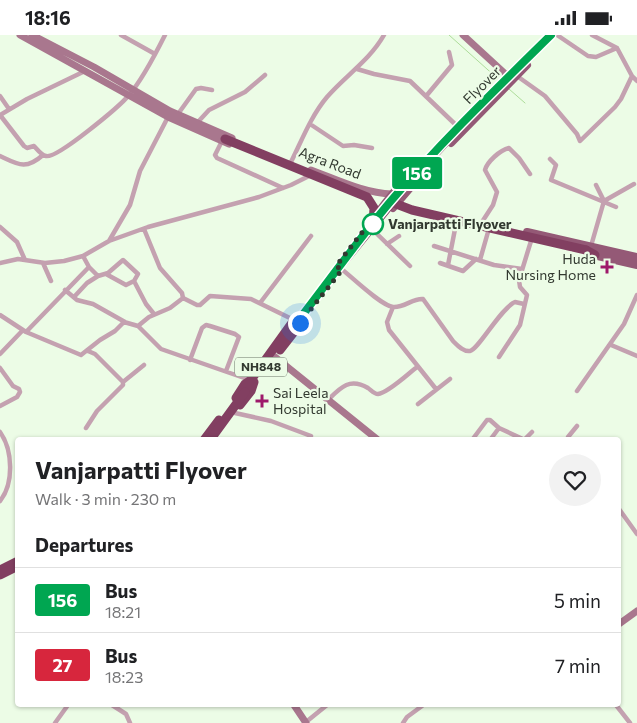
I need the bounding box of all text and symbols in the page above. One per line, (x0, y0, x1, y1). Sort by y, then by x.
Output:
text: 18:16 (25, 6, 71, 29)
street label: Flyover (459, 62, 504, 107)
street label: Agra Road (297, 143, 364, 182)
line badge: 156 (388, 157, 446, 189)
text: 156 (402, 162, 432, 184)
marker: Vanjarpatti Flyover (362, 213, 384, 235)
place label: Vanjarpatti Flyover (388, 215, 512, 232)
place label: Huda Nursing Home (506, 250, 596, 283)
marker: Huda Nursing Home (600, 260, 614, 274)
your location (288, 311, 313, 336)
road number: NH848 (235, 357, 287, 377)
place label: Sai Leela Hospital (273, 384, 328, 417)
marker: Sai Leela Hospital (255, 394, 269, 408)
button: heart (549, 454, 601, 506)
text: Vanjarpatti Flyover (35, 455, 247, 484)
text: Walk · 3 min · 230 m (35, 489, 176, 508)
text: Departures (35, 533, 133, 556)
text: Bus (105, 579, 137, 602)
text: 156 (48, 589, 77, 611)
text: 5 min (554, 589, 601, 612)
text: 18:21 (105, 602, 141, 621)
text: Bus (105, 644, 137, 667)
text: 27 (52, 654, 73, 676)
text: 7 min (555, 654, 601, 677)
text: 18:23 (105, 667, 143, 686)

